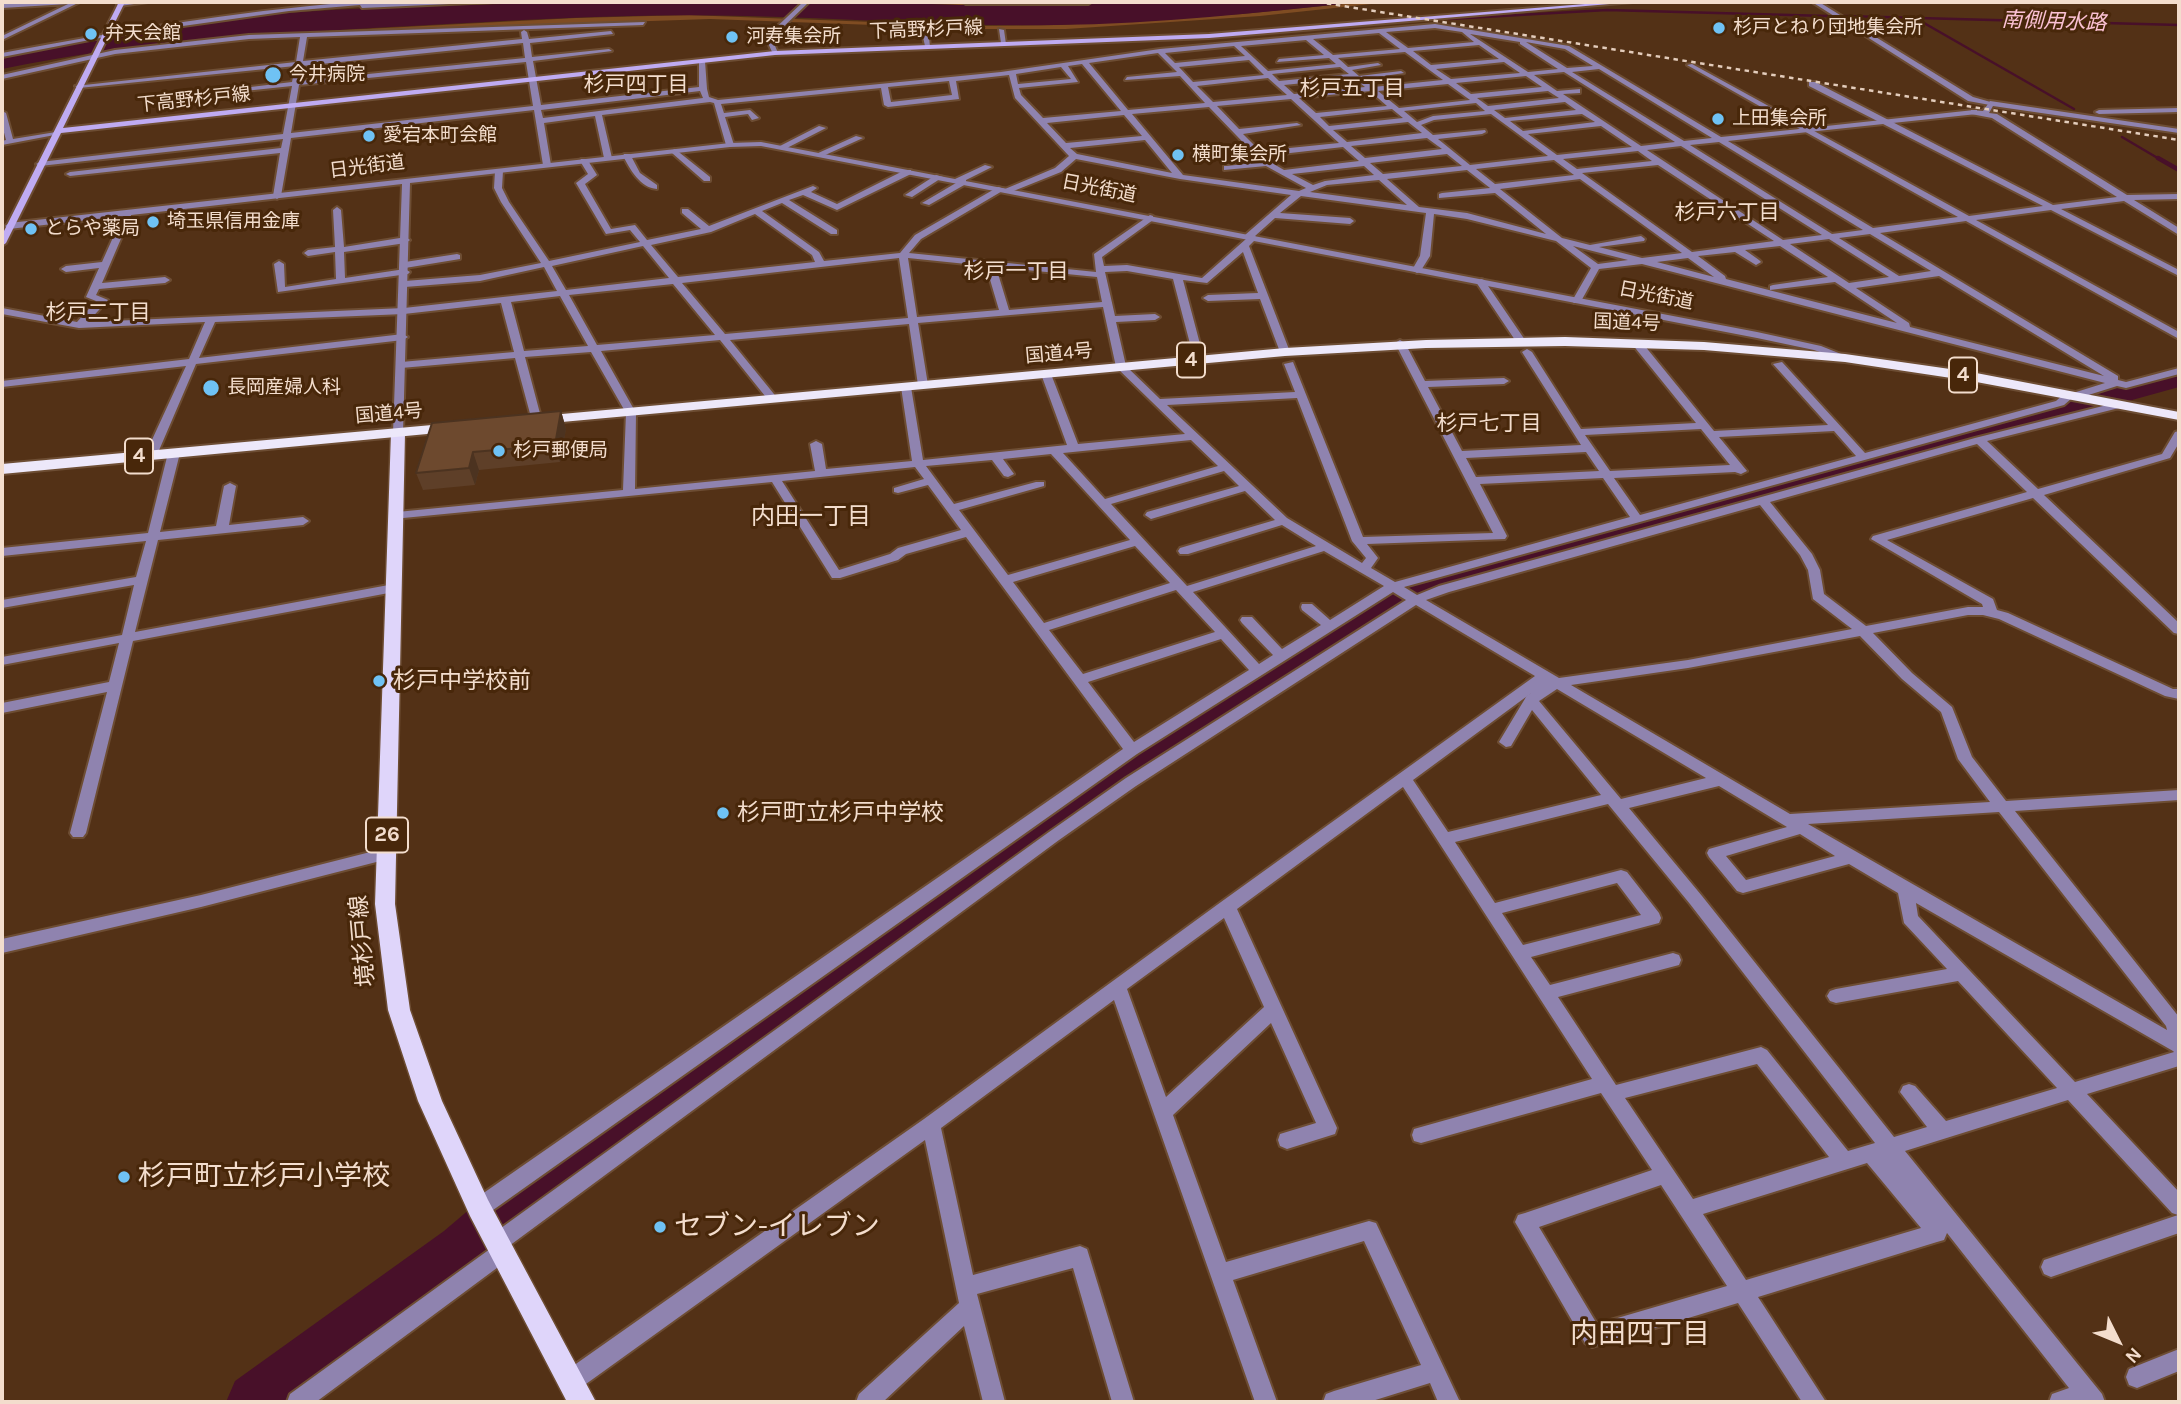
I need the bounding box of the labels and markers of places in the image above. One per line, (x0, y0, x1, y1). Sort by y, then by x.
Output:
place label: 杉戸とねり団地集会所 (1733, 17, 1923, 39)
marker: 杉戸とねり団地集会所 (1711, 20, 1727, 36)
place label: 弁天会館 (105, 23, 181, 45)
marker: 弁天会館 (83, 26, 99, 42)
place label: 河寿集会所 (746, 26, 841, 48)
marker: 河寿集会所 (724, 29, 740, 45)
place label: 今井病院 (289, 64, 365, 86)
marker: 今井病院 (263, 65, 283, 85)
place label: 上田集会所 (1732, 108, 1827, 130)
marker: 上田集会所 (1710, 111, 1726, 127)
place label: 愛宕本町会館 (383, 125, 497, 147)
marker: 愛宕本町会館 (361, 128, 377, 144)
place label: 横町集会所 (1192, 144, 1287, 166)
marker: 横町集会所 (1170, 147, 1186, 163)
place label: 埼玉県信用金庫 (167, 211, 300, 233)
marker: 埼玉県信用金庫 (145, 214, 161, 230)
place label: とらや薬局 (45, 218, 140, 240)
marker: とらや薬局 (23, 221, 39, 237)
place label: 長岡産婦人科 (227, 377, 341, 399)
marker: 長岡産婦人科 (201, 378, 221, 398)
place label: 杉戸郵便局 (513, 440, 608, 462)
marker: 杉戸郵便局 (491, 443, 507, 459)
place label: 杉戸中学校前 (393, 667, 531, 695)
marker: 杉戸中学校前 (371, 673, 387, 689)
place label: 杉戸町立杉戸中学校 (737, 799, 944, 827)
marker: 杉戸町立杉戸中学校 (715, 805, 731, 821)
place label: 杉戸町立杉戸小学校 (138, 1160, 390, 1194)
marker: 杉戸町立杉戸小学校 (116, 1169, 132, 1185)
place label: セブン-イレブン (674, 1210, 880, 1244)
marker: セブン-イレブン (652, 1219, 668, 1235)

